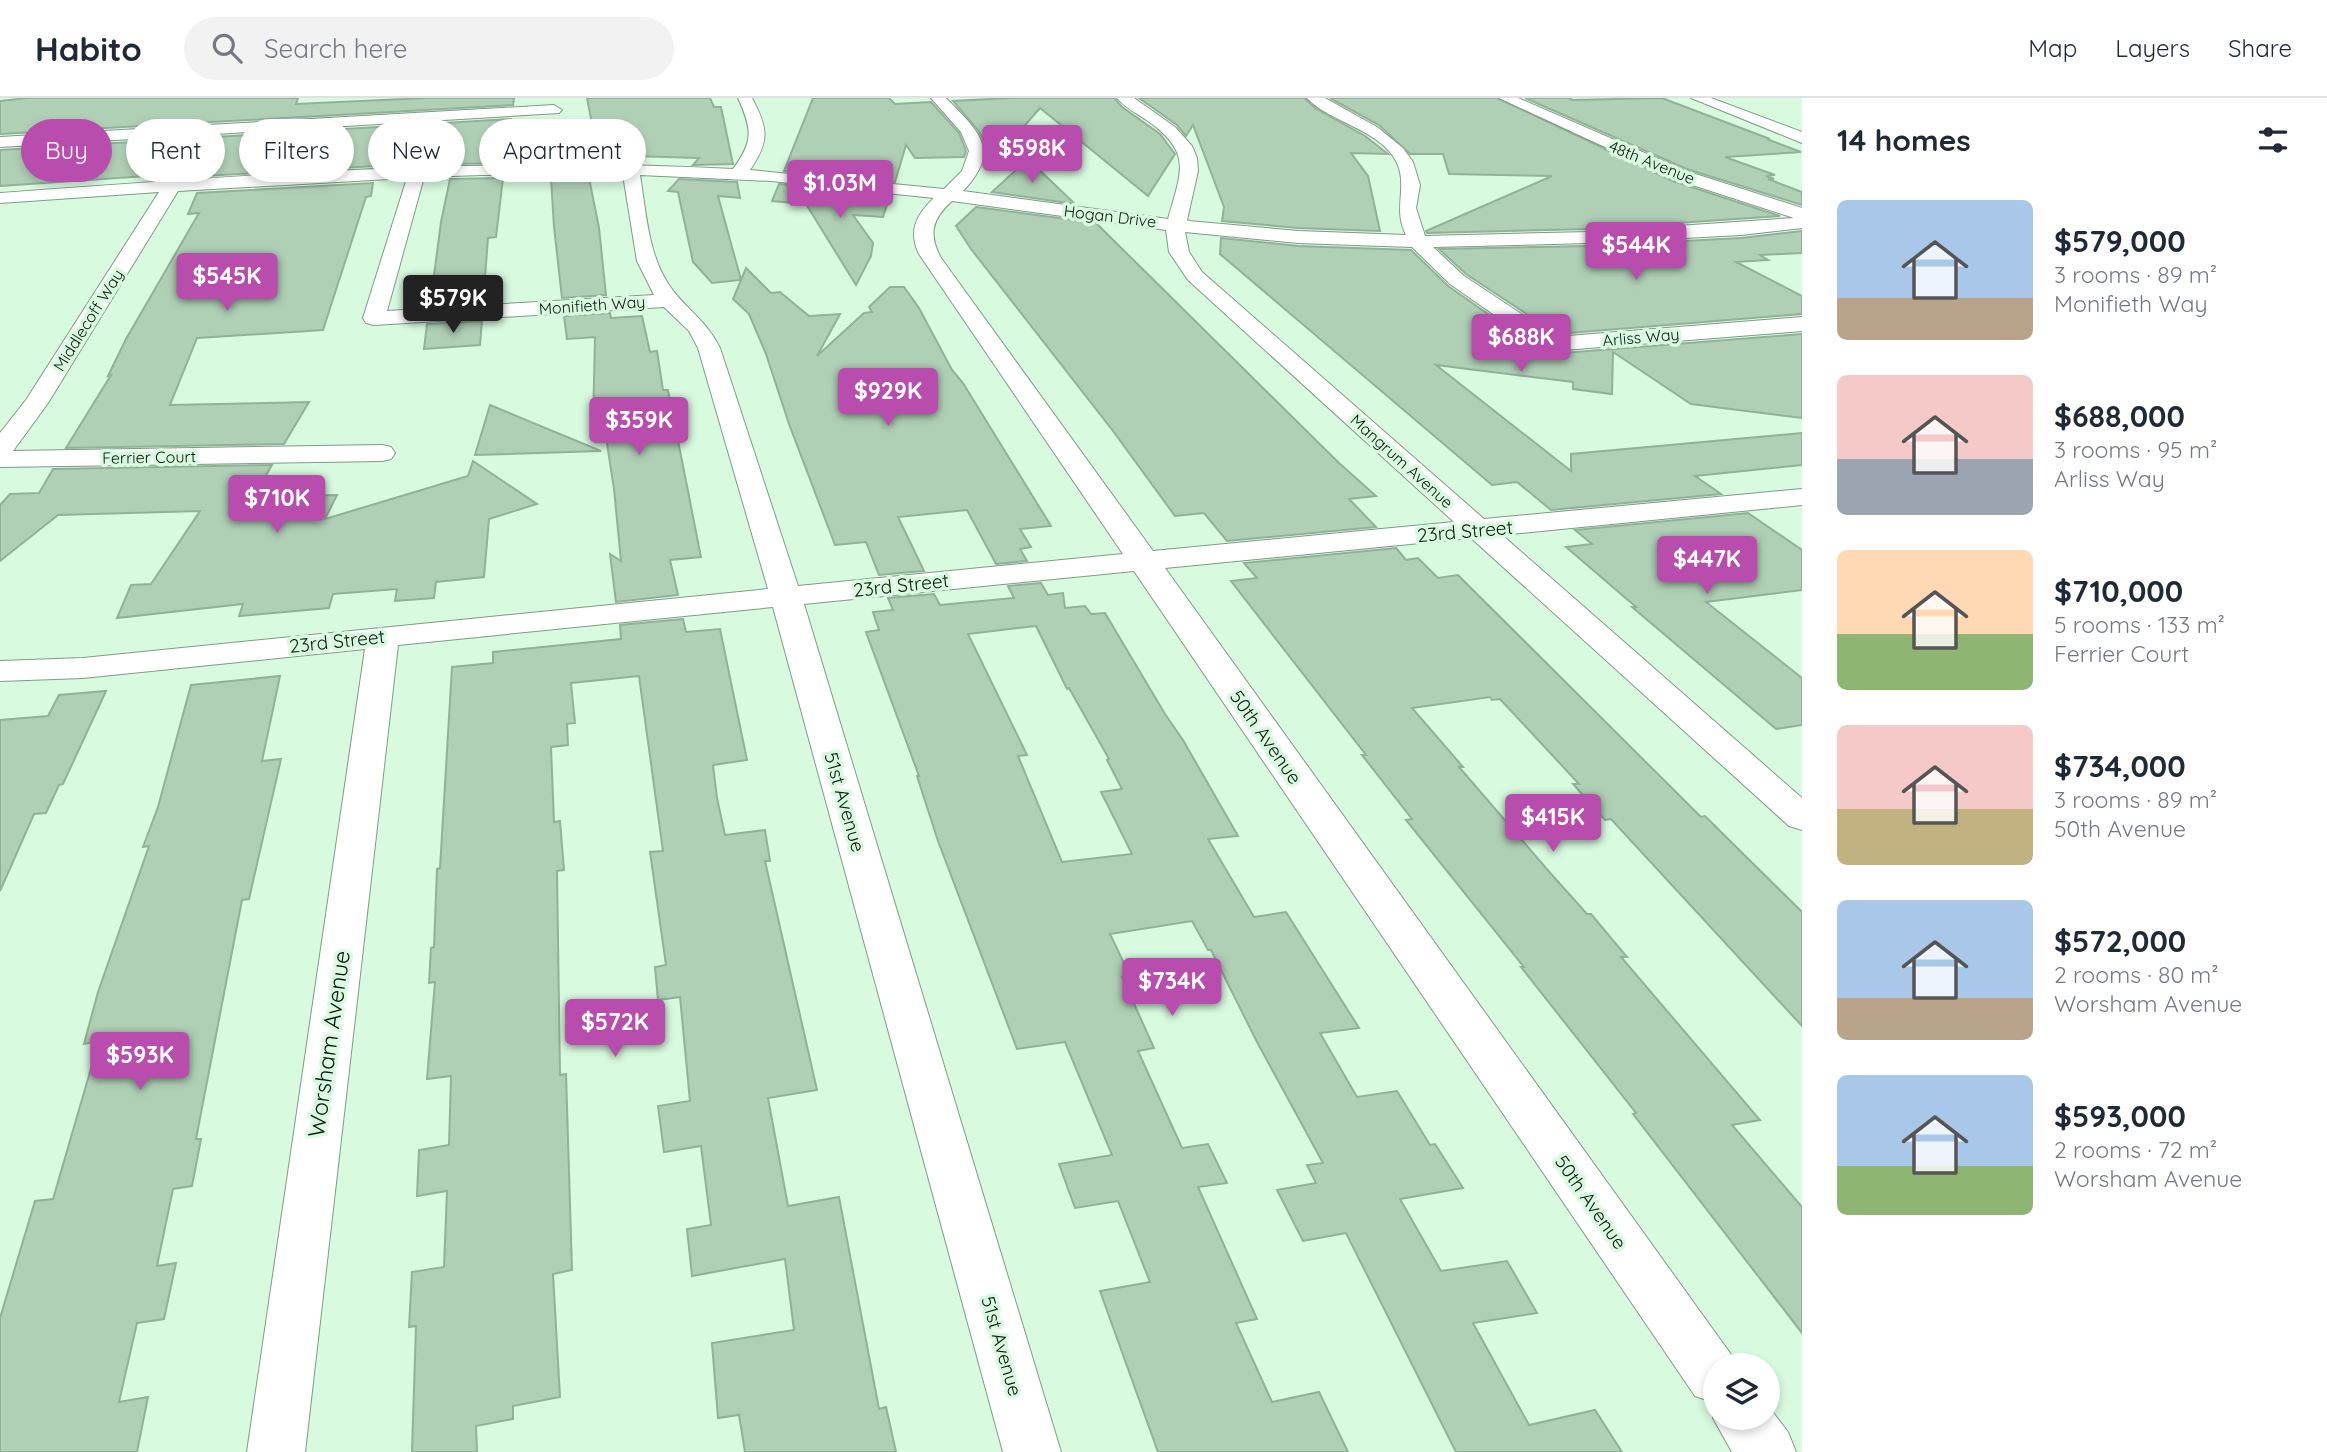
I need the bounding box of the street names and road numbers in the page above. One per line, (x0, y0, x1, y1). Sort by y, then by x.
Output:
street label: 48th Avenue (1606, 136, 1698, 188)
street label: Hogan Drive (1063, 200, 1157, 232)
street label: Middlecoff Way (49, 265, 127, 375)
street label: Monifieth Way (538, 291, 646, 319)
street label: Arliss Way (1602, 324, 1680, 350)
street label: Mangrum Avenue (1347, 410, 1457, 512)
street label: Ferrier Court (102, 446, 196, 468)
street label: 23rd Street (1416, 515, 1514, 547)
street label: 23rd Street (852, 568, 950, 602)
street label: 23rd Street (288, 624, 386, 658)
street label: 50th Avenue (1225, 685, 1307, 789)
street label: 51st Avenue (819, 749, 871, 855)
street label: Worsham Avenue (301, 949, 356, 1139)
street label: 50th Avenue (1550, 1150, 1632, 1254)
street label: 51st Avenue (976, 1293, 1028, 1399)

